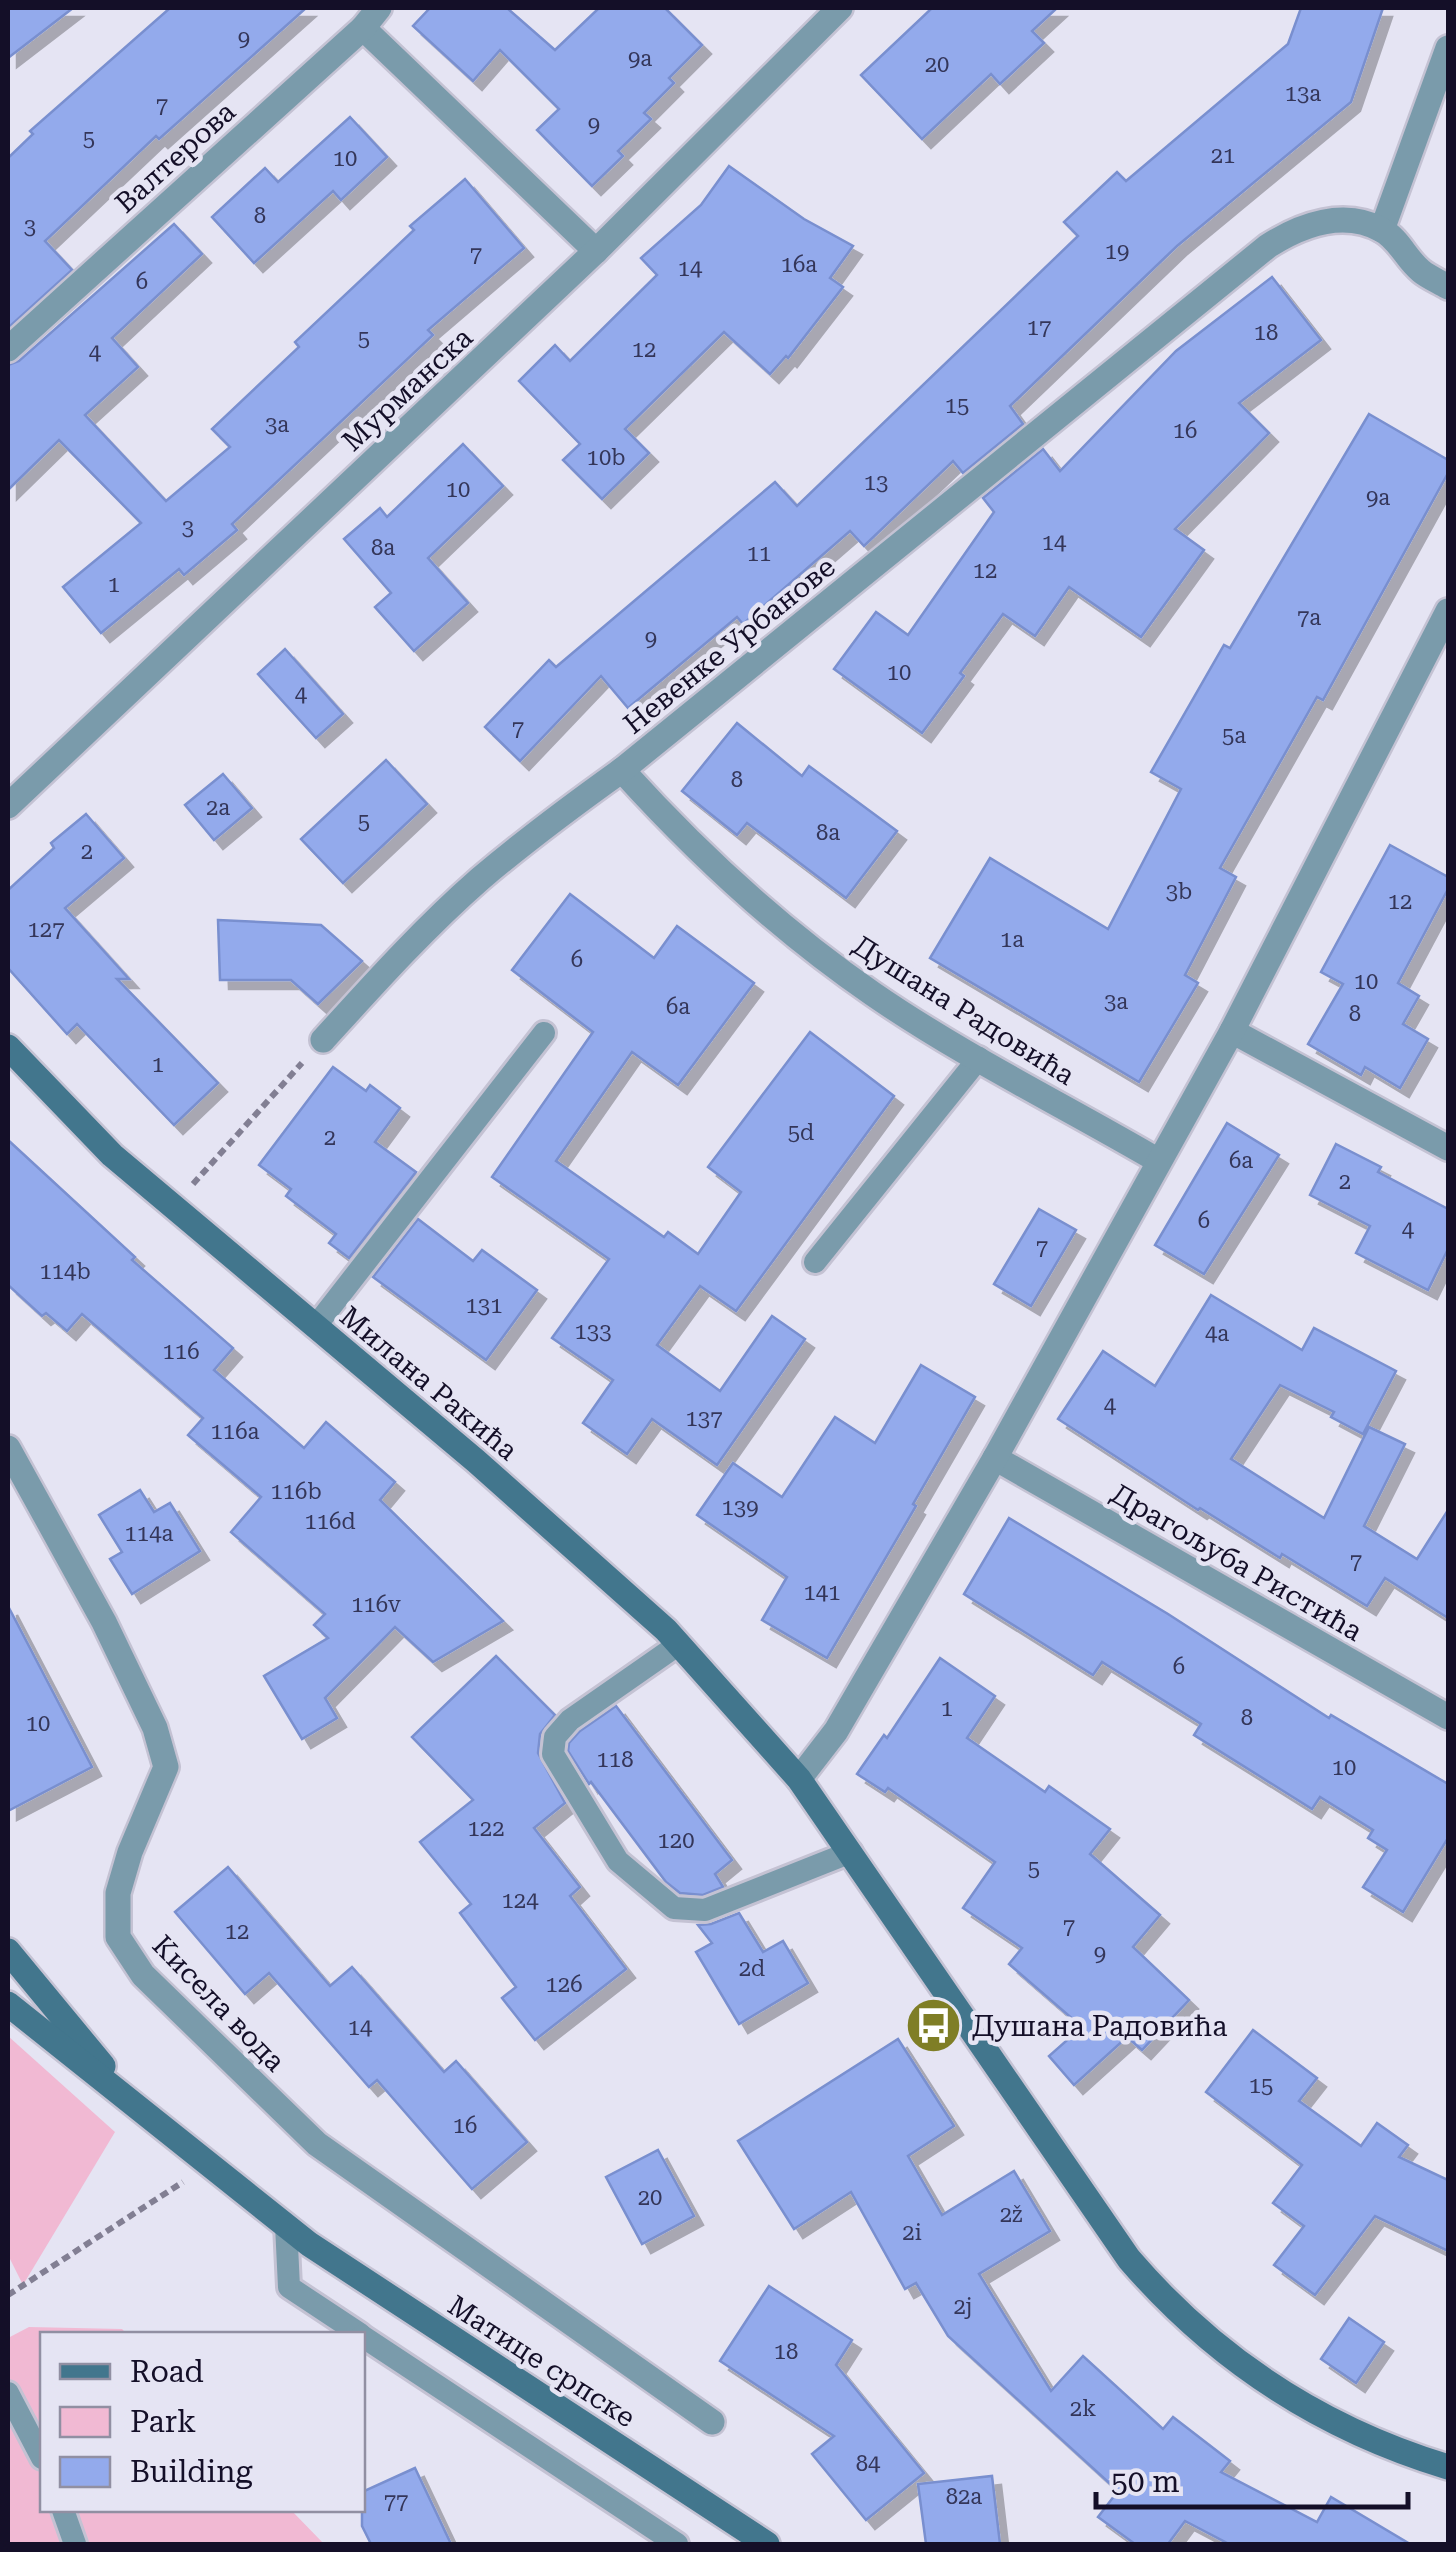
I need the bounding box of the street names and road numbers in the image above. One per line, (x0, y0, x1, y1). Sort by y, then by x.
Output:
street label: Валтерова (109, 95, 242, 220)
street label: Мурманска (336, 321, 479, 458)
street label: Невенке Урбанове (617, 550, 842, 741)
street label: Душана Радовића (847, 929, 1081, 1092)
street label: Милана Ракића (333, 1300, 524, 1467)
street label: Драгољуба Ристића (1105, 1477, 1368, 1648)
street label: Кисела вода (146, 1929, 292, 2078)
street label: Матице српске (442, 2289, 641, 2434)

